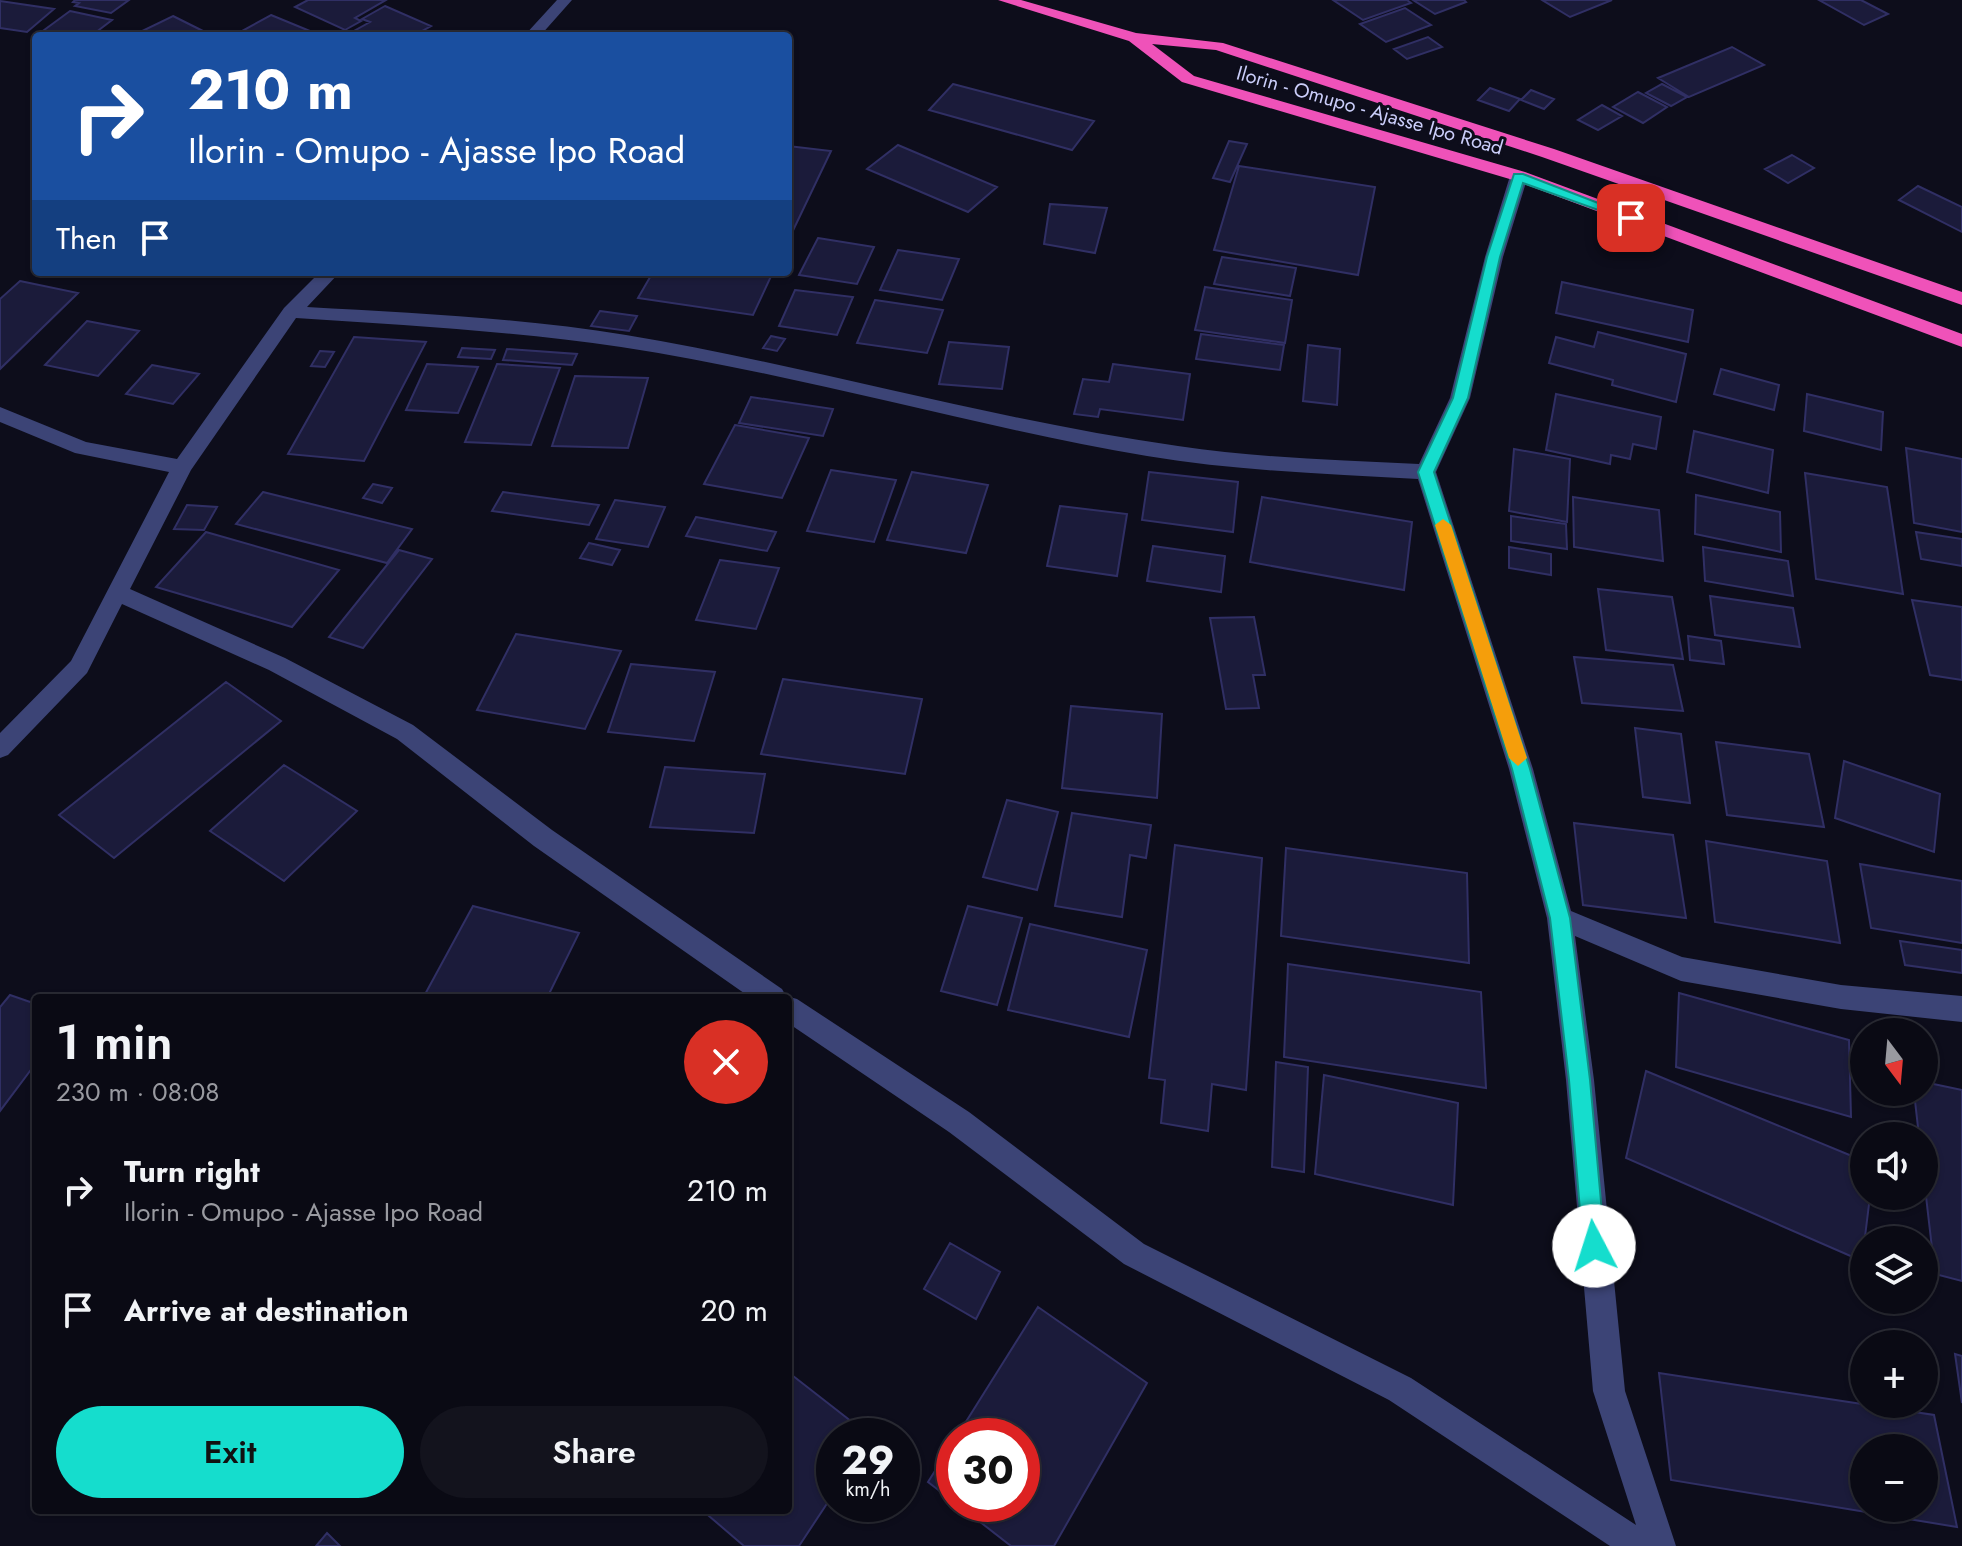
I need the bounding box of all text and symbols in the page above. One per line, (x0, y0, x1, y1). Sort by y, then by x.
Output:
text: 210 m (188, 49, 353, 130)
street label: Ilorin - Omupo - Ajasse Ipo Road (1233, 58, 1507, 162)
icon: right (56, 64, 160, 168)
text: Ilorin - Omupo - Ajasse Ipo Road (188, 124, 685, 176)
pin (1597, 184, 1665, 252)
icon: arrive (1609, 196, 1653, 240)
icon: arrive (133, 216, 177, 260)
text: Then (56, 217, 117, 260)
text: 1 min (56, 1008, 173, 1077)
north arrow (1850, 1018, 1938, 1106)
map controls (1850, 1018, 1938, 1522)
button: close (684, 1020, 768, 1104)
text: 230 m · 08:08 (56, 1073, 219, 1111)
button: sound (1850, 1122, 1938, 1210)
text: Turn right (124, 1150, 260, 1193)
icon: right (56, 1168, 100, 1212)
text: 210 m (687, 1169, 768, 1212)
text: Ilorin - Omupo - Ajasse Ipo Road (124, 1193, 483, 1231)
position arrow (1552, 1204, 1636, 1288)
button: layers (1850, 1226, 1938, 1314)
icon: arrive (56, 1288, 100, 1332)
text: Arrive at destination (124, 1289, 409, 1332)
text: 20 m (701, 1289, 768, 1332)
button: + (1850, 1330, 1938, 1418)
button: Exit (56, 1406, 404, 1498)
button: Share (420, 1406, 768, 1498)
speed limit sign: 30 (936, 1418, 1040, 1522)
text: 29 (842, 1431, 895, 1489)
button: − (1850, 1434, 1938, 1522)
text: km/h (845, 1475, 891, 1504)

